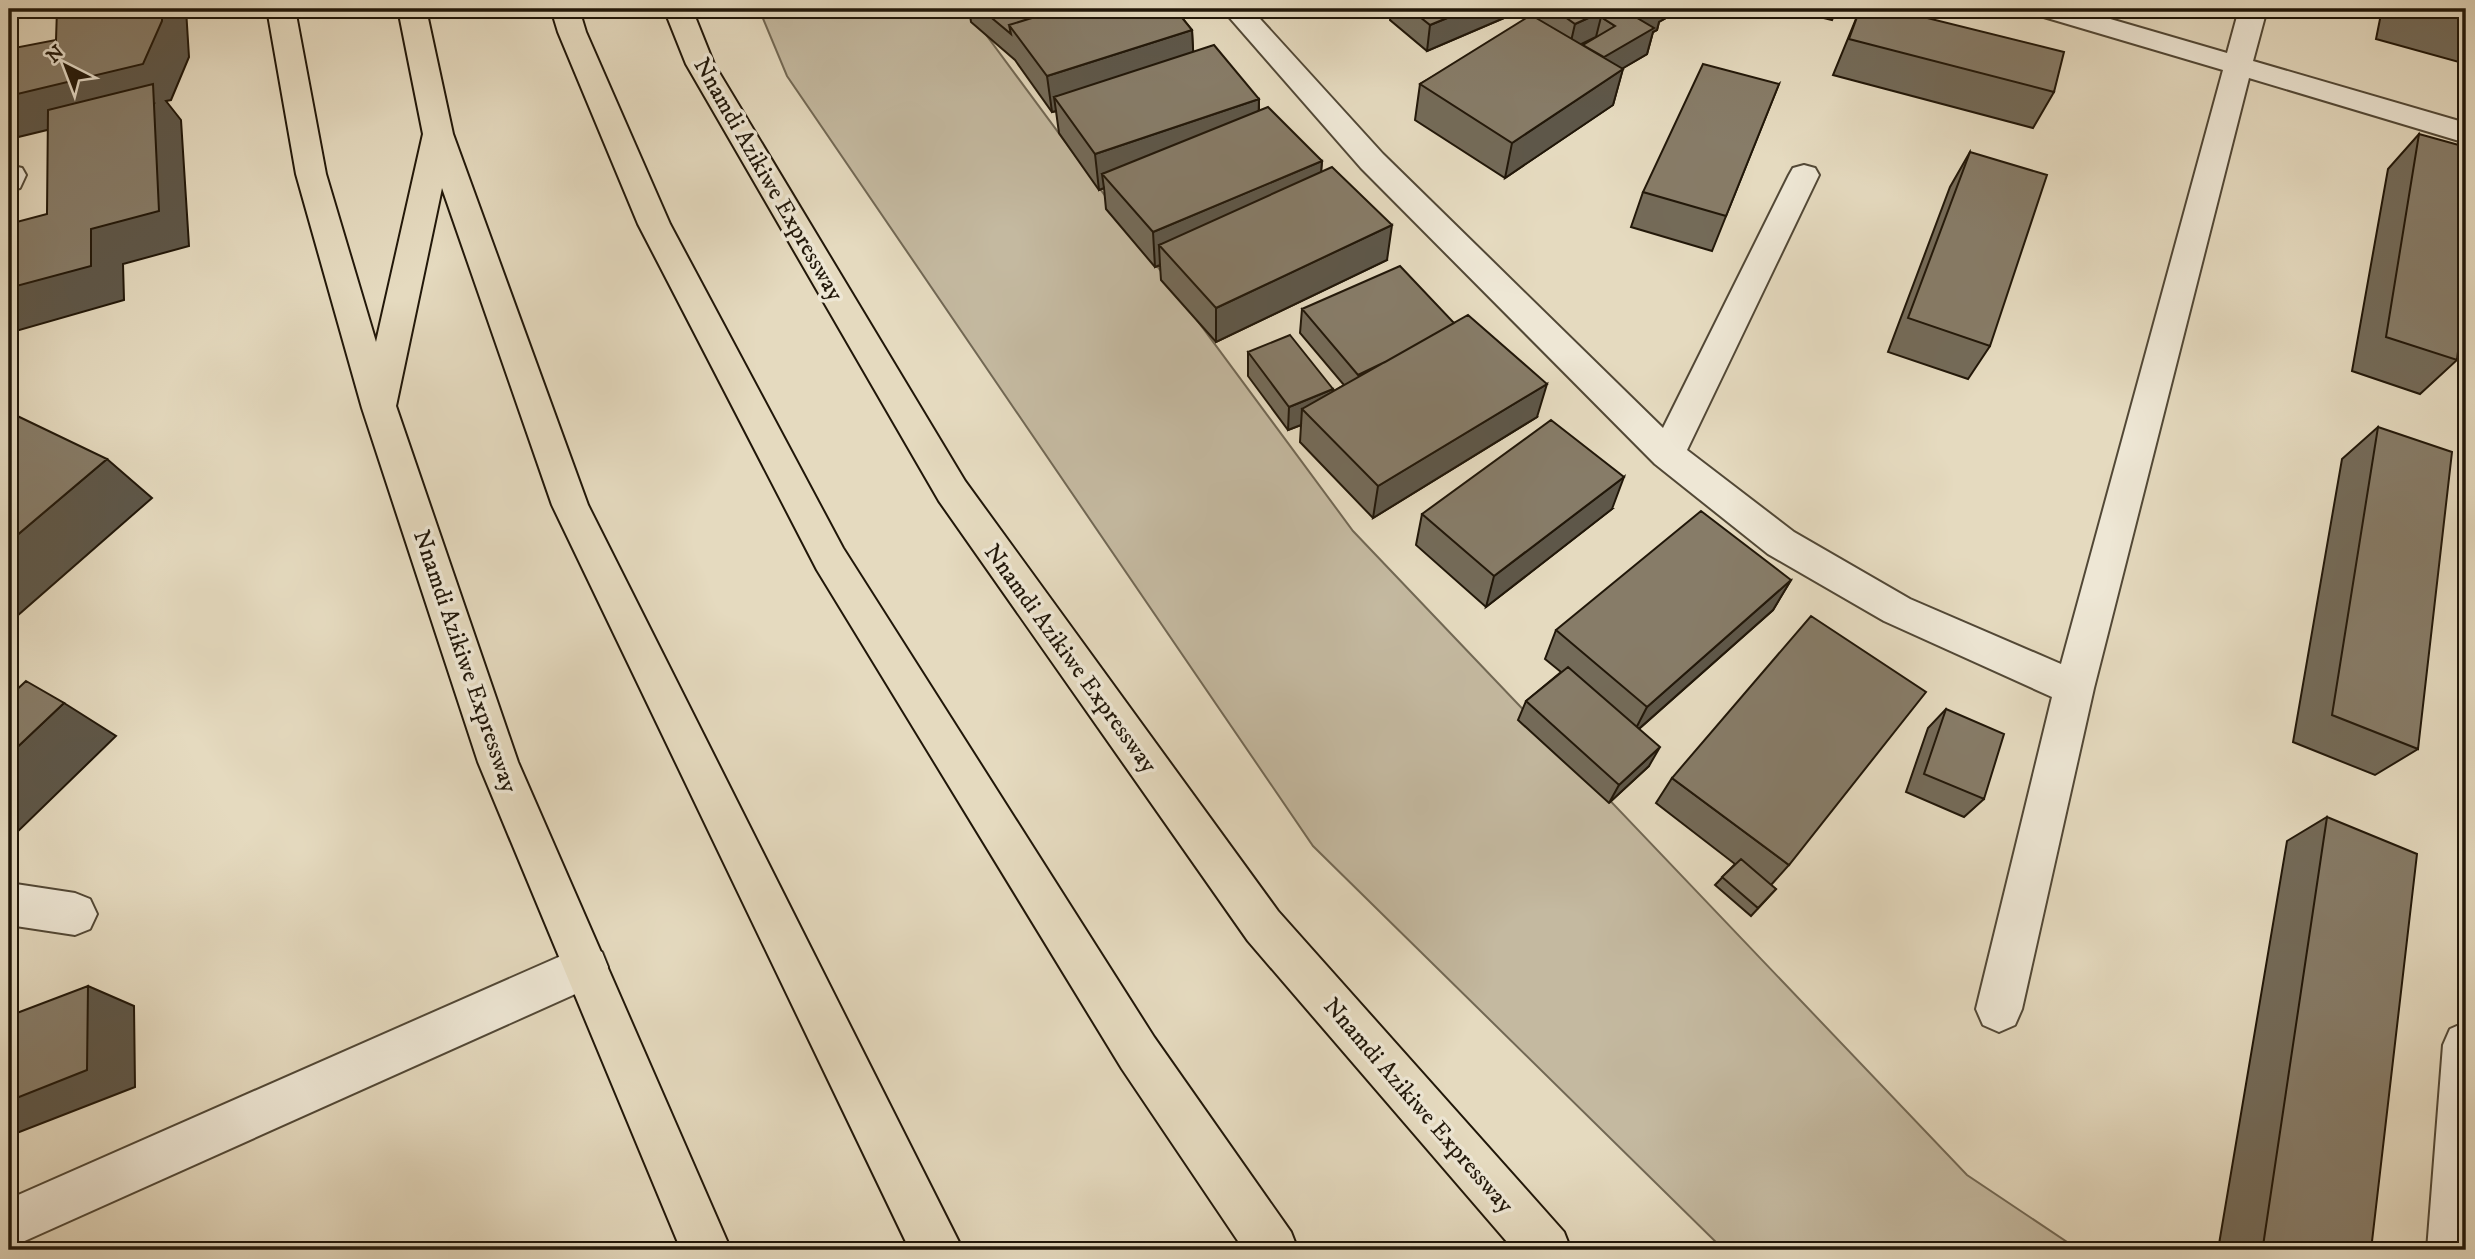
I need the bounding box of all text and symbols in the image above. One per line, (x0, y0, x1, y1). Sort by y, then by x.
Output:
north arrow (32, 32, 102, 102)
text: N (42, 40, 69, 68)
street label: Nnamdi Azikiwe Expressway (686, 53, 850, 307)
street label: Nnamdi Azikiwe Expressway (406, 526, 524, 797)
street label: Nnamdi Azikiwe Expressway (977, 538, 1164, 779)
street label: Nnamdi Azikiwe Expressway (1316, 992, 1520, 1220)

